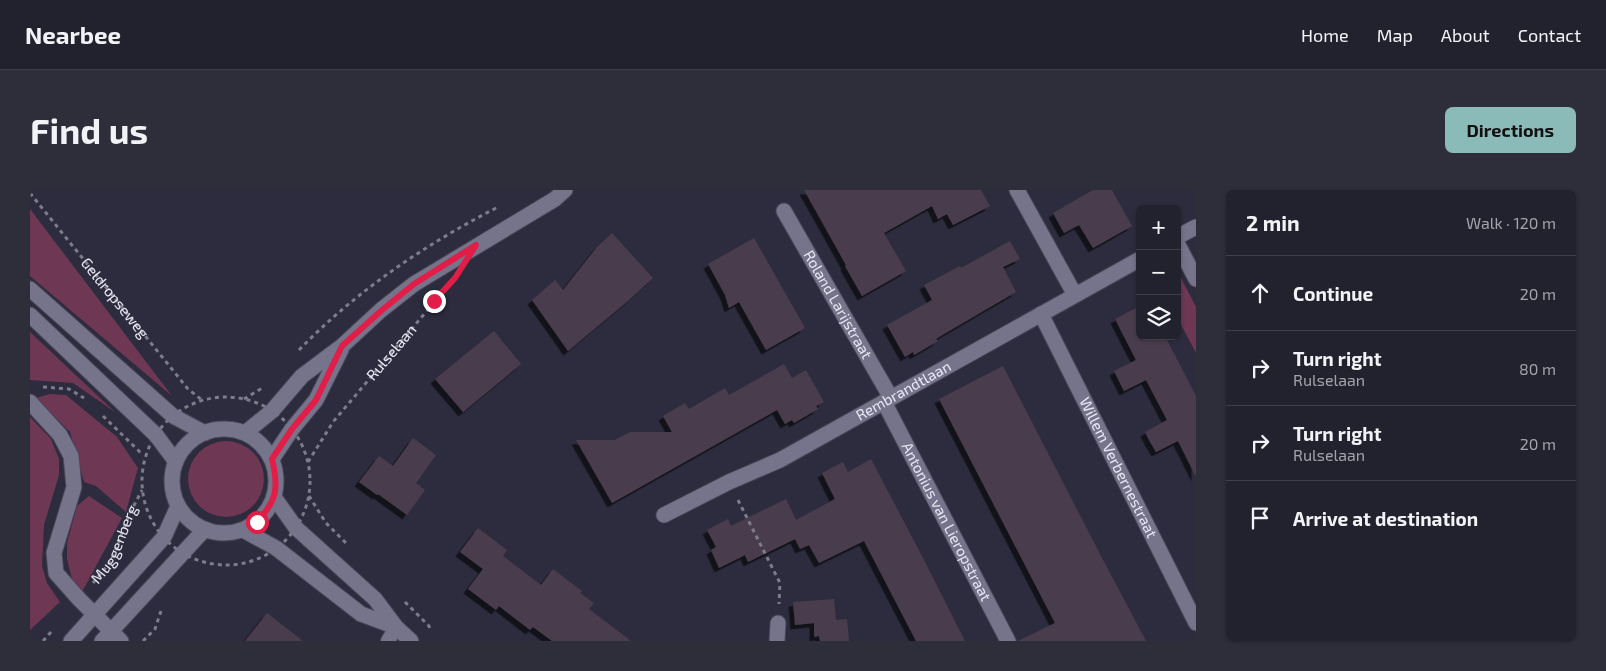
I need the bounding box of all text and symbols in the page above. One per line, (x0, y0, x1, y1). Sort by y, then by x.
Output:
text: Nearbee (25, 20, 121, 49)
text: Home (1301, 24, 1349, 46)
text: Map (1377, 24, 1413, 46)
text: About (1441, 24, 1490, 46)
text: Contact (1518, 24, 1581, 46)
button: Directions (1445, 107, 1576, 153)
text: Find us (30, 109, 148, 151)
map controls (1136, 205, 1181, 340)
button: + (1136, 205, 1181, 250)
text: 2 min (1246, 210, 1300, 235)
text: Walk · 120 m (1466, 213, 1556, 232)
street label: Roland Larijstraat (800, 247, 877, 362)
button: − (1136, 250, 1181, 295)
street label: Geldropseweg (78, 254, 154, 342)
icon: ahead (1246, 279, 1274, 307)
text: Continue (1293, 282, 1373, 305)
text: 20 m (1520, 284, 1556, 303)
route end (423, 290, 446, 313)
button: layers (1136, 295, 1181, 340)
street label: Rulselaan (362, 320, 420, 384)
text: Turn right (1293, 347, 1381, 370)
icon: right (1246, 354, 1274, 382)
street label: Rembrandtlaan (852, 356, 954, 424)
text: 80 m (1519, 359, 1556, 378)
text: Rulselaan (1293, 370, 1365, 389)
street label: Willem Verbernestraat (1076, 394, 1162, 541)
text: Turn right (1293, 422, 1381, 445)
icon: right (1246, 429, 1274, 457)
text: 20 m (1520, 434, 1556, 453)
street label: Antonius van Lieropstraat (898, 439, 996, 604)
text: Rulselaan (1293, 445, 1365, 464)
street label: Muggenberg (87, 501, 141, 587)
icon: arrive (1246, 504, 1274, 532)
text: Arrive at destination (1293, 507, 1478, 530)
route start (246, 511, 269, 534)

